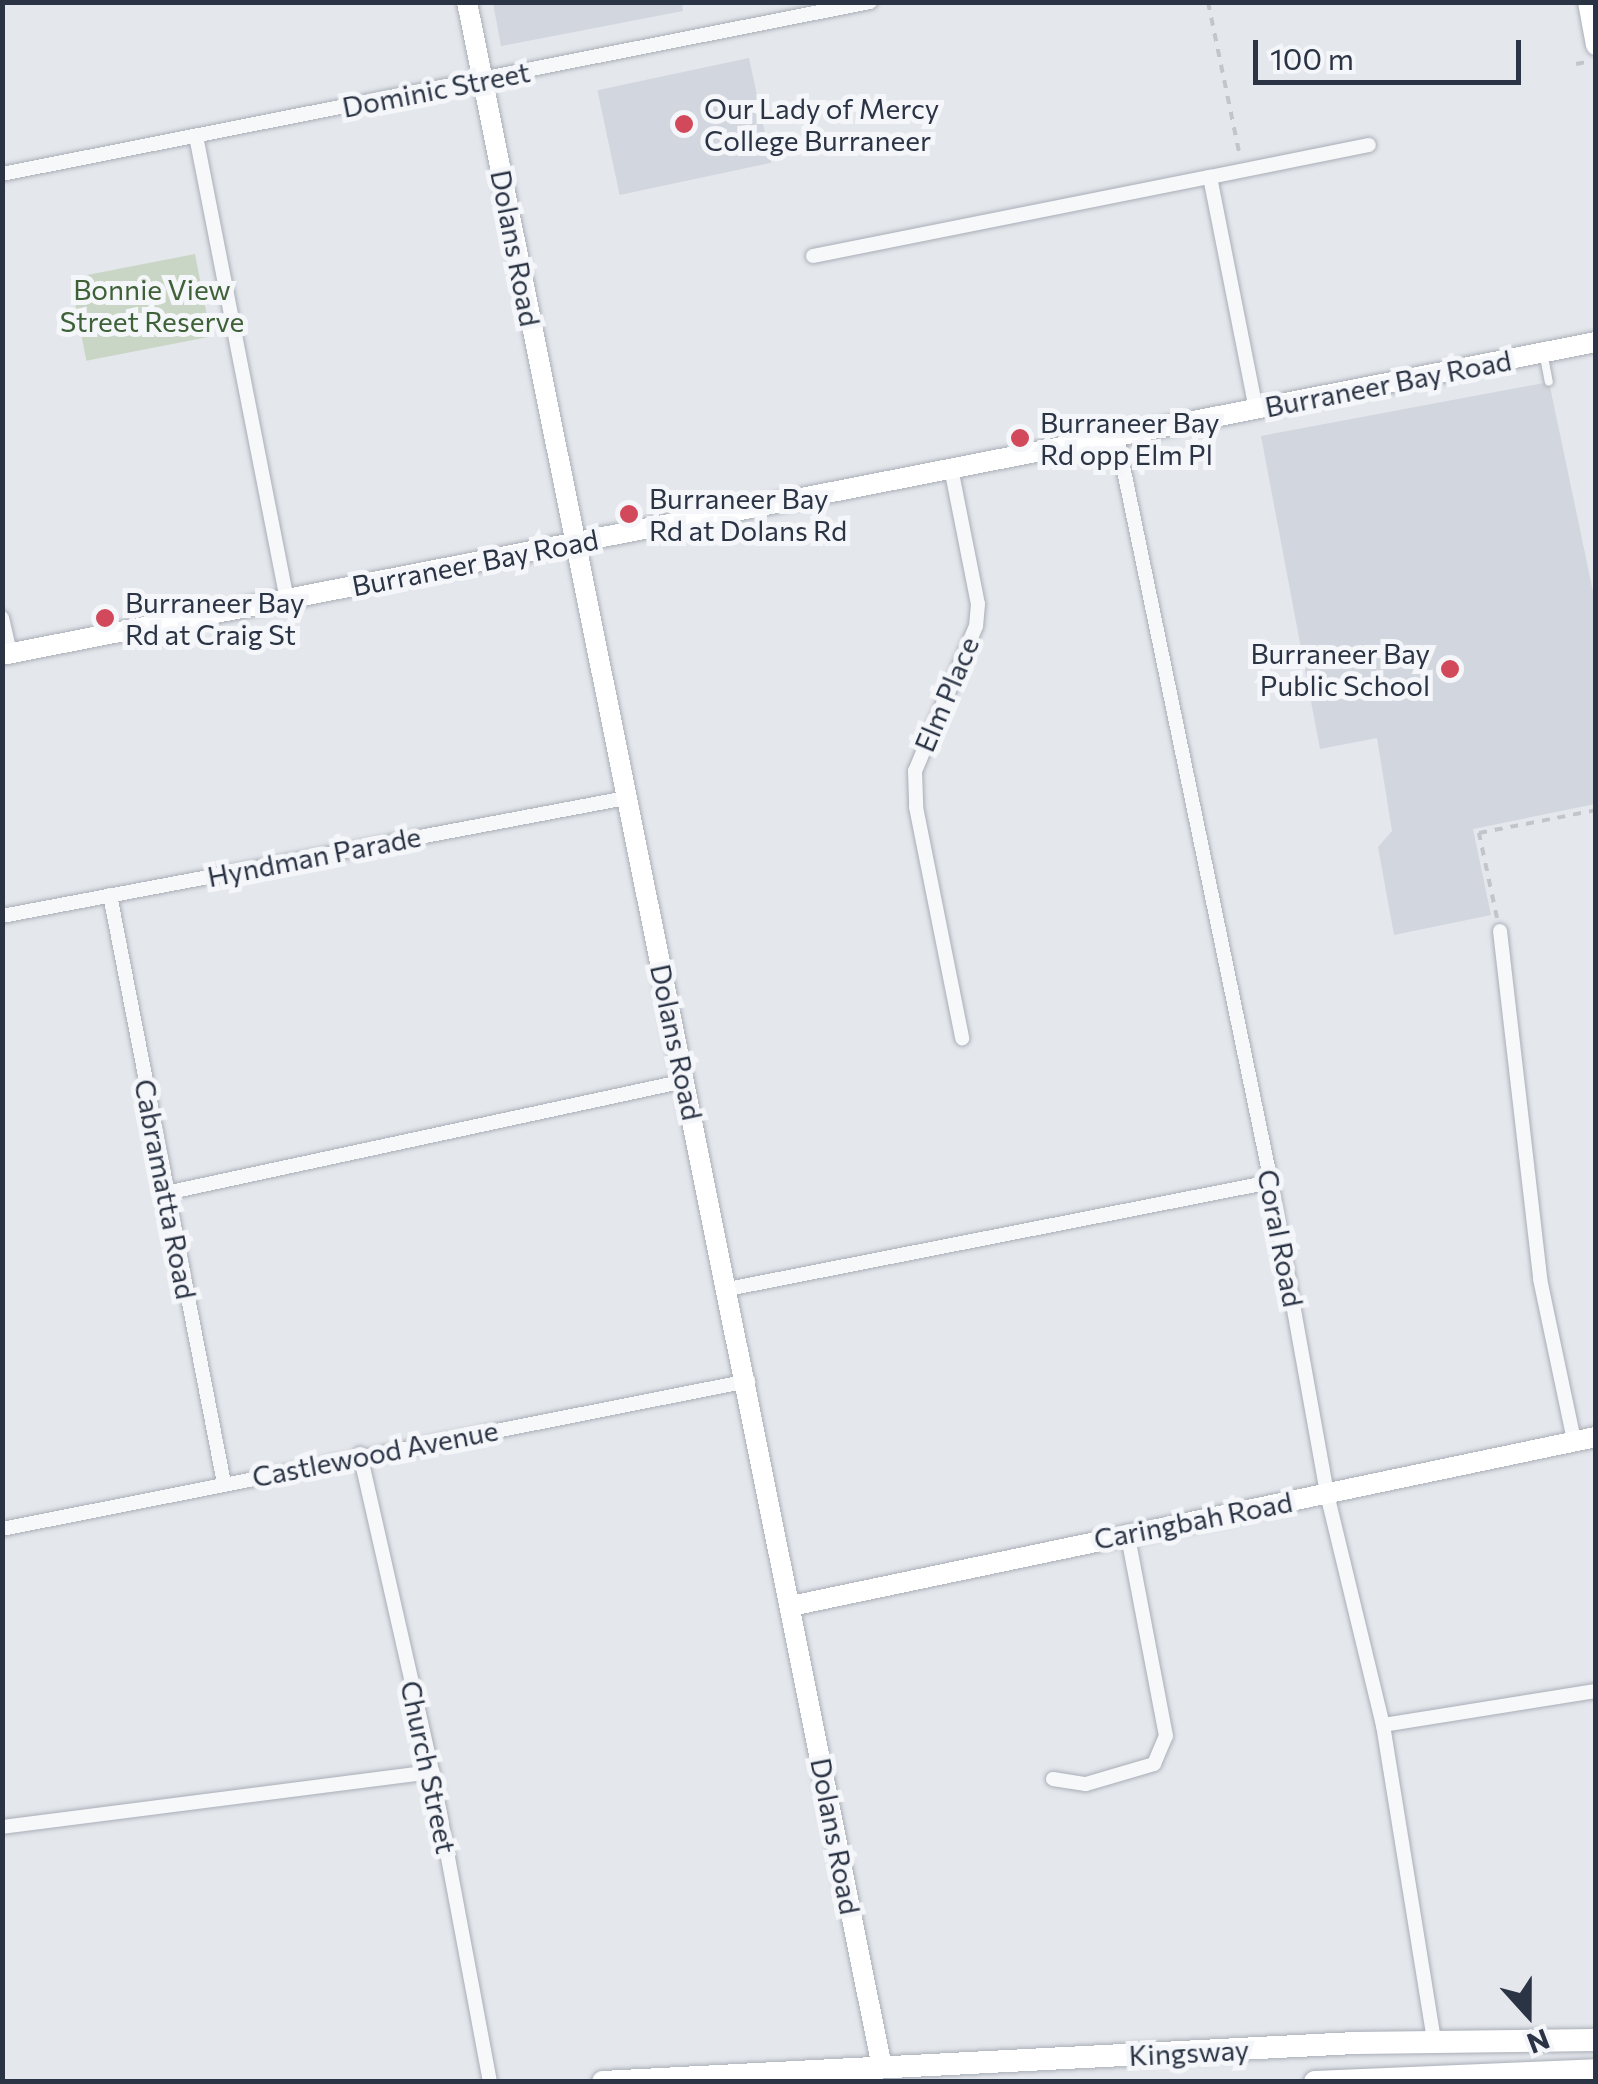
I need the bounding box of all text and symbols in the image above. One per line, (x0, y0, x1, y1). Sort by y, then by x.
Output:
scale bar (1258, 20, 1526, 82)
text: 100 m (1270, 39, 1354, 76)
street label: Dominic Street (339, 54, 533, 124)
place label: Our Lady of Mercy College Burraneer (704, 91, 939, 157)
marker: Our Lady of Mercy College Burraneer (673, 113, 695, 135)
street label: Dolans Road (484, 167, 548, 329)
park label: Bonnie View Street Reserve (60, 272, 244, 338)
street label: Burraneer Bay Road (1262, 343, 1514, 423)
place label: Burraneer Bay Rd opp Elm Pl (1040, 405, 1219, 471)
marker: Burraneer Bay Rd opp Elm Pl (1009, 427, 1031, 449)
place label: Burraneer Bay Rd at Dolans Rd (649, 481, 847, 547)
marker: Burraneer Bay Rd at Dolans Rd (618, 503, 640, 525)
street label: Burraneer Bay Road (349, 522, 601, 602)
place label: Burraneer Bay Rd at Craig St (125, 585, 304, 651)
marker: Burraneer Bay Rd at Craig St (94, 607, 116, 629)
street label: Elm Place (907, 632, 985, 756)
place label: Burraneer Bay Public School (1251, 636, 1430, 702)
marker: Burraneer Bay Public School (1439, 658, 1461, 680)
street label: Hyndman Parade (204, 819, 424, 893)
street label: Dolans Road (644, 961, 710, 1123)
street label: Cabramatta Road (128, 1076, 204, 1302)
street label: Coral Road (1251, 1166, 1311, 1310)
street label: Castlewood Avenue (249, 1413, 501, 1493)
street label: Caringbah Road (1091, 1484, 1295, 1556)
street label: Church Street (394, 1677, 464, 1857)
street label: Dolans Road (804, 1755, 868, 1917)
north arrow (1478, 1964, 1578, 2064)
text: N (1523, 2022, 1555, 2062)
street label: Kingsway (1128, 2032, 1250, 2072)

